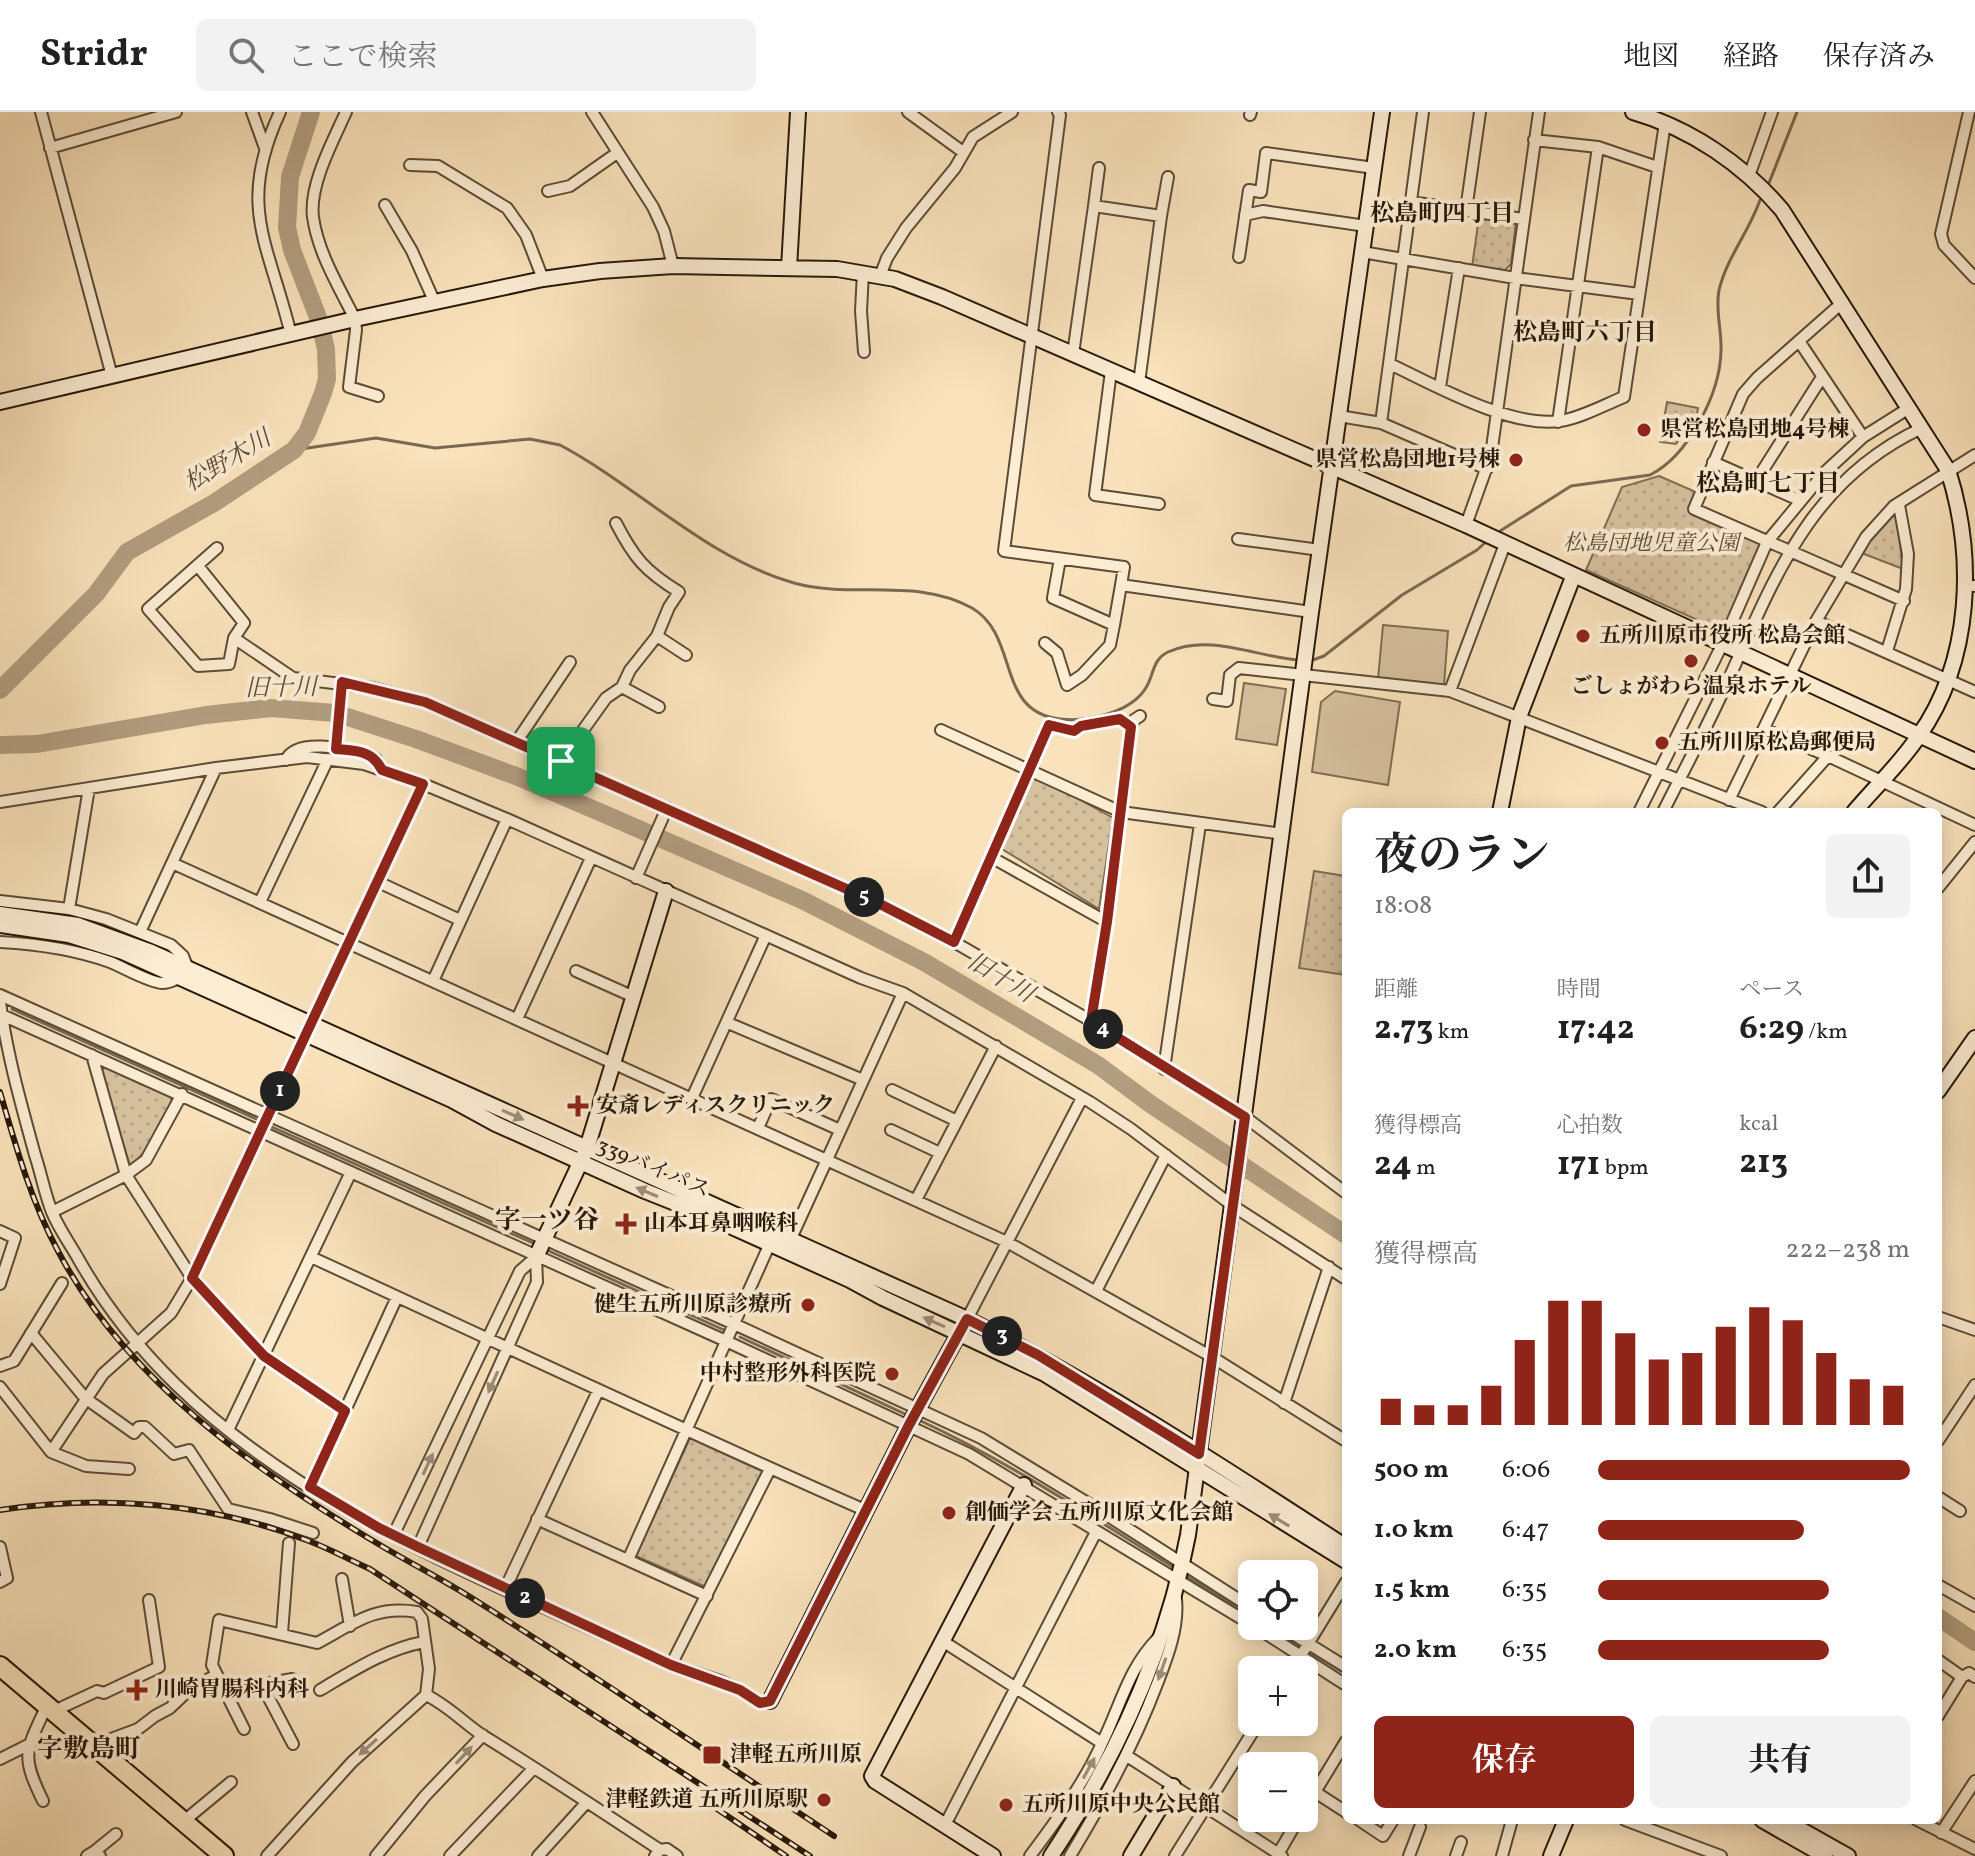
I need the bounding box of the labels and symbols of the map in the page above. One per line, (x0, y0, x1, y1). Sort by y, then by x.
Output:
district label: 松島町四丁目 (1370, 198, 1514, 232)
district label: 松島町六丁目 (1513, 317, 1657, 351)
place label: 県営松島団地4号棟 (1660, 415, 1849, 446)
water label: 松野木川 (178, 421, 280, 501)
marker: 県営松島団地4号棟 (1635, 421, 1653, 439)
place label: 県営松島団地1号棟 (1315, 445, 1500, 476)
marker: 県営松島団地1号棟 (1507, 451, 1525, 469)
district label: 松島町七丁目 (1696, 468, 1840, 502)
park label: 松島団地児童公園 (1563, 529, 1742, 560)
place label: 五所川原市役所 松島会館 (1599, 621, 1845, 652)
marker: 五所川原市役所 松島会館 (1574, 627, 1592, 645)
marker: ごしょがわら温泉ホテル (1682, 652, 1700, 670)
water label: 旧十川 (245, 671, 320, 707)
place label: ごしょがわら温泉ホテル (1571, 672, 1811, 703)
pin (527, 727, 595, 795)
place label: 五所川原松島郵便局 (1678, 728, 1876, 759)
marker: 五所川原松島郵便局 (1653, 734, 1671, 752)
pin: 5 (844, 877, 884, 917)
water label: 旧十川 (960, 946, 1042, 1014)
pin: 4 (1083, 1009, 1123, 1049)
pin: 1 (260, 1071, 300, 1111)
place label: 安斎レディスクリニック (596, 1091, 835, 1122)
marker: 安斎レディスクリニック (567, 1095, 589, 1117)
one-way arrow (501, 1108, 525, 1122)
street label: 339バイパス (591, 1131, 715, 1207)
one-way arrow (635, 1185, 658, 1198)
district label: 字一ツ谷 (495, 1203, 599, 1239)
place label: 山本耳鼻咽喉科 (644, 1209, 798, 1240)
marker: 山本耳鼻咽喉科 (615, 1213, 637, 1235)
place label: 健生五所川原診療所 (594, 1290, 792, 1321)
marker: 健生五所川原診療所 (799, 1296, 817, 1314)
one-way arrow (922, 1315, 946, 1329)
pin: 3 (982, 1316, 1022, 1356)
place label: 中村整形外科医院 (700, 1359, 876, 1390)
marker: 中村整形外科医院 (883, 1365, 901, 1383)
one-way arrow (486, 1370, 500, 1394)
one-way arrow (421, 1452, 435, 1476)
place label: 創価学会 五所川原文化会館 (965, 1498, 1233, 1529)
marker: 創価学会 五所川原文化会館 (940, 1504, 958, 1522)
one-way arrow (1269, 1513, 1290, 1528)
pin: 2 (505, 1578, 545, 1618)
one-way arrow (1155, 1657, 1167, 1681)
place label: 川崎胃腸科内科 (155, 1675, 309, 1706)
marker: 川崎胃腸科内科 (126, 1679, 148, 1701)
district label: 字敷島町 (37, 1732, 141, 1768)
one-way arrow (359, 1737, 378, 1755)
place label: 津軽五所川原 (730, 1740, 862, 1771)
marker: 津軽五所川原 (701, 1744, 723, 1766)
one-way arrow (454, 1746, 473, 1765)
one-way arrow (1082, 1757, 1096, 1779)
place label: 津軽鉄道 五所川原駅 (606, 1785, 808, 1816)
place label: 五所川原中央公民館 (1022, 1790, 1220, 1821)
marker: 津軽鉄道 五所川原駅 (815, 1791, 833, 1809)
marker: 五所川原中央公民館 (997, 1796, 1015, 1814)

